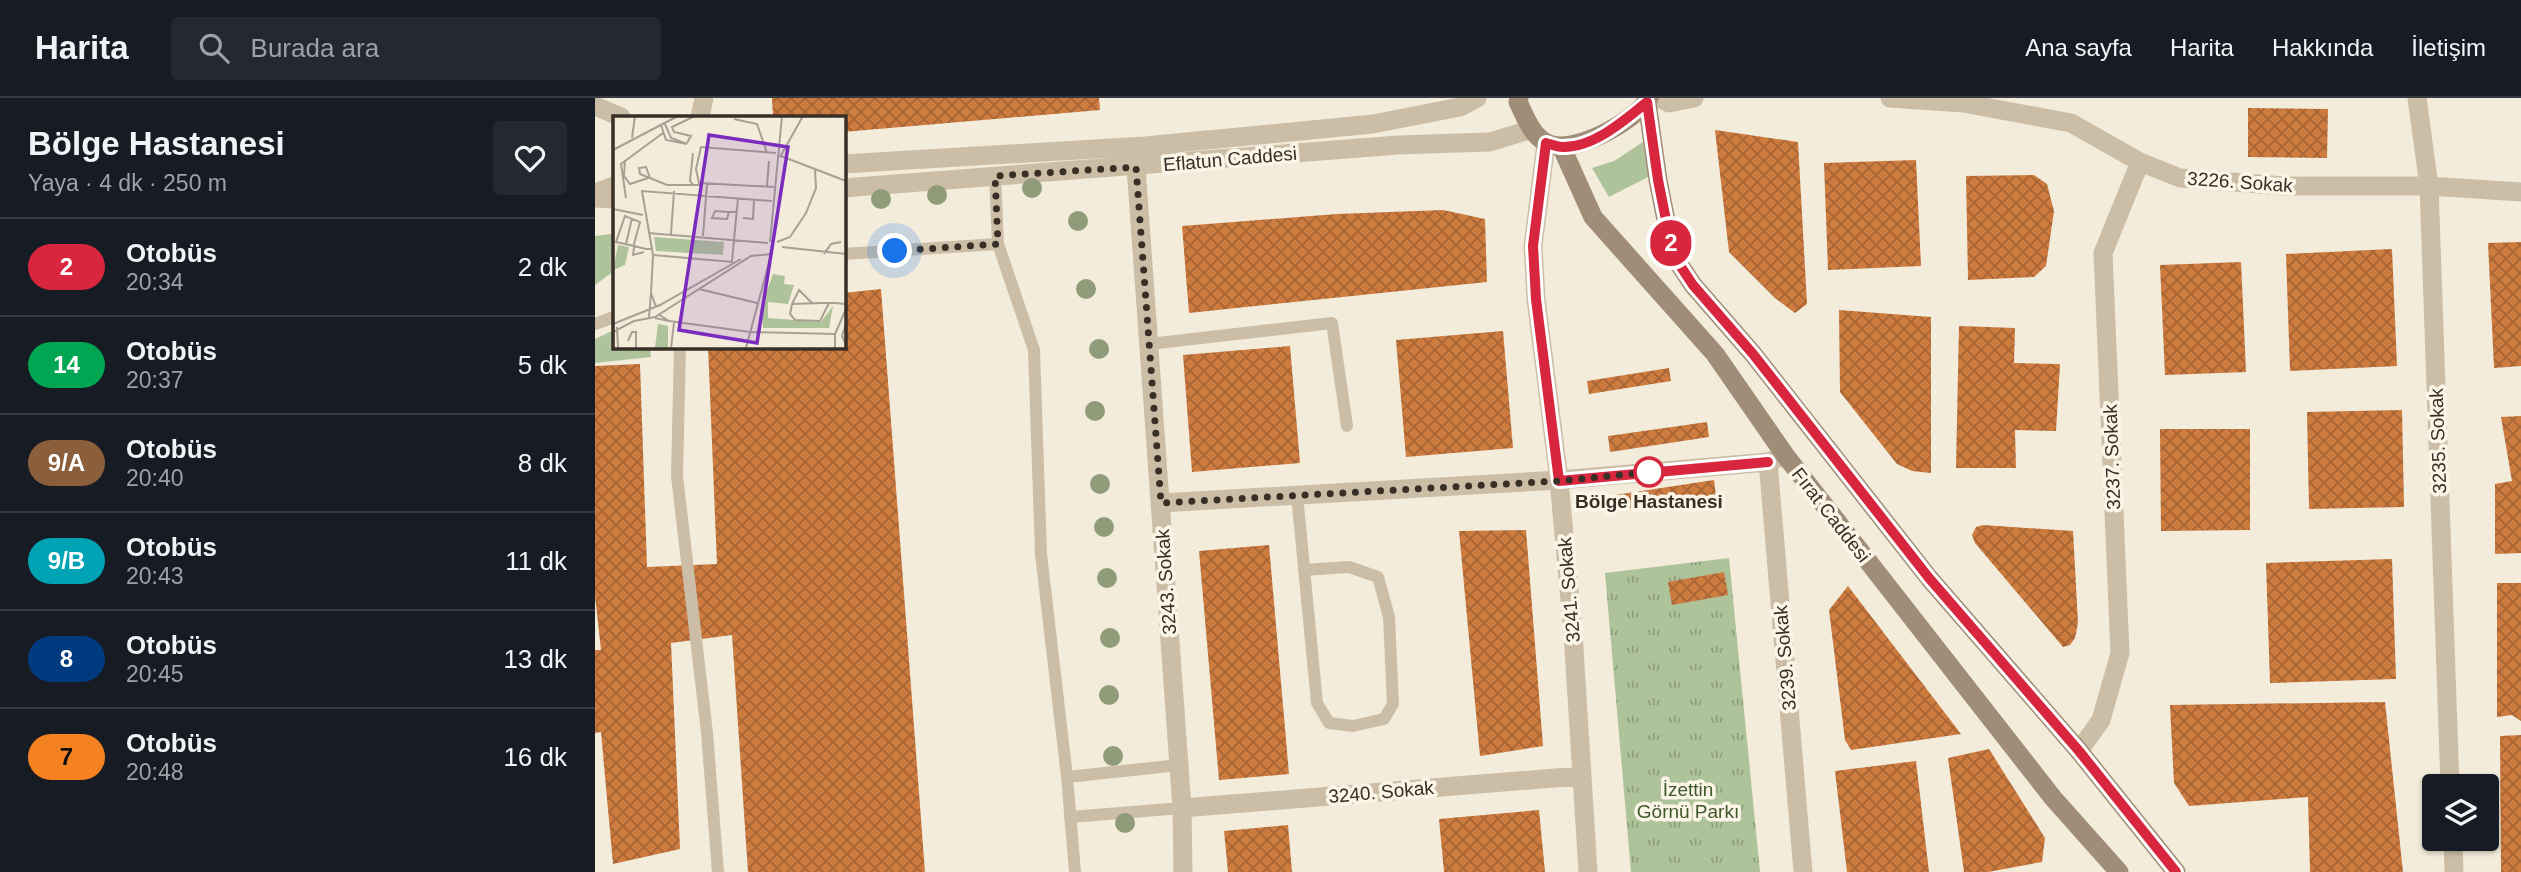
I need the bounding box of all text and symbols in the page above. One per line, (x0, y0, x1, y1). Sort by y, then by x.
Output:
search box (171, 17, 661, 80)
text: Harita (35, 29, 129, 66)
icon: search (195, 29, 233, 67)
text: Burada ara (251, 33, 379, 63)
text: Ana sayfa (2025, 34, 2132, 61)
text: Harita (2170, 34, 2234, 61)
text: Hakkında (2272, 34, 2373, 61)
text: İletişim (2411, 34, 2486, 61)
inset map (613, 116, 845, 348)
button: heart (493, 121, 567, 195)
text: Bölge Hastanesi (28, 125, 285, 162)
street label: Eflatun Caddesi (1162, 143, 1298, 175)
street label: 3226. Sokak (2187, 168, 2294, 196)
text: Yaya · 4 dk · 250 m (28, 170, 227, 196)
line badge: 2 (1648, 220, 1694, 266)
text: 2 (1664, 229, 1678, 256)
your location (877, 233, 912, 268)
text: Otobüs (126, 238, 217, 268)
text: 2 dk (518, 252, 567, 282)
text: 2 (60, 253, 73, 280)
text: 20:34 (126, 269, 184, 295)
text: Otobüs (126, 336, 217, 366)
text: 5 dk (518, 350, 567, 380)
text: 14 (53, 351, 80, 378)
text: 20:37 (126, 367, 184, 393)
street label: 3235. Sokak (2426, 387, 2450, 494)
street label: 3237. Sokak (2100, 403, 2124, 510)
text: Otobüs (126, 434, 217, 464)
text: 8 dk (518, 448, 567, 478)
text: 9/A (48, 449, 85, 476)
marker: Bölge Hastanesi (1634, 457, 1664, 487)
street label: Fırat Caddesi (1788, 464, 1874, 566)
text: 20:40 (126, 465, 184, 491)
place label: Bölge Hastanesi (1575, 491, 1723, 512)
street label: 3243. Sokak (1152, 528, 1180, 635)
text: Otobüs (126, 532, 217, 562)
street label: 3241. Sokak (1554, 536, 1584, 644)
text: 11 dk (505, 546, 567, 576)
text: 9/B (48, 547, 85, 574)
text: 20:43 (126, 563, 184, 589)
street label: 3239. Sokak (1770, 604, 1800, 712)
text: Otobüs (126, 630, 217, 660)
text: 13 dk (503, 644, 567, 674)
text: 8 (60, 645, 73, 672)
text: 20:45 (126, 661, 184, 687)
text: Otobüs (126, 728, 217, 758)
text: 16 dk (503, 742, 567, 772)
text: 7 (60, 743, 73, 770)
text: 20:48 (126, 759, 184, 785)
map controls (2422, 774, 2499, 851)
button: layers (2422, 774, 2499, 851)
street label: 3240. Sokak (1327, 777, 1435, 807)
park label: İzettin Görnü Parkı (1637, 779, 1739, 822)

